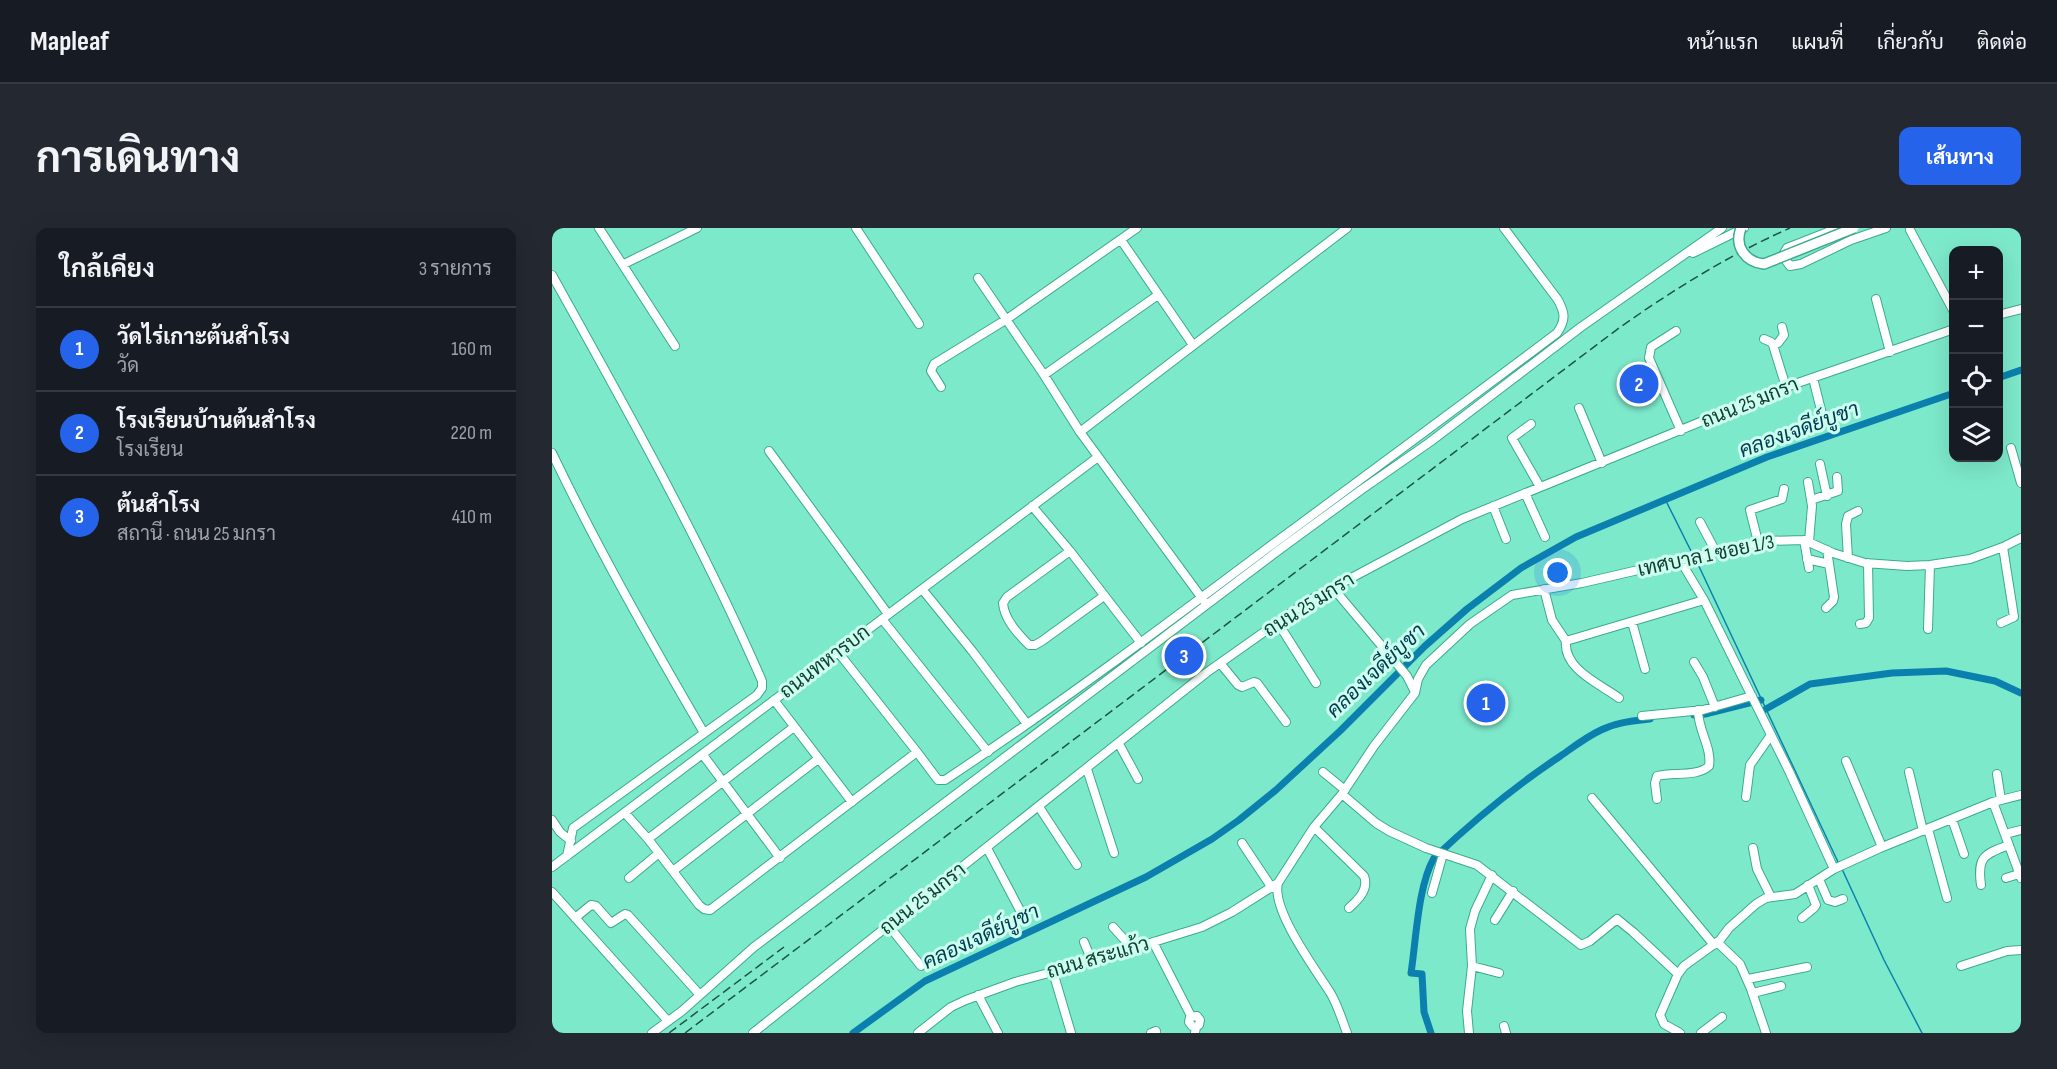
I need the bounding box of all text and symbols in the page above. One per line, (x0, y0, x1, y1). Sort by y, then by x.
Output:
text: Mapleaf (30, 25, 109, 58)
text: หน้าแรก (1687, 30, 1758, 55)
text: แผนที่ (1791, 30, 1844, 55)
text: เกี่ยวกับ (1877, 30, 1944, 55)
text: ติดต่อ (1977, 30, 2027, 55)
button: เส้นทาง (1899, 127, 2021, 185)
text: การเดินทาง (36, 134, 240, 185)
map controls (1949, 246, 2003, 462)
button: + (1949, 246, 2003, 300)
text: ใกล้เคียง (60, 254, 155, 285)
text: 3 รายการ (419, 257, 492, 281)
button: − (1949, 300, 2003, 354)
text: วัดไร่เกาะต้นสำโรง (117, 324, 290, 351)
text: 1 (76, 337, 83, 361)
text: 160 m (451, 337, 492, 361)
text: วัด (117, 354, 139, 378)
button: locate (1949, 354, 2003, 408)
pin: 2 (1620, 362, 1658, 406)
street label: ถนน 25 มกรา (1698, 373, 1802, 433)
water label: คลองเจดีย์บูชา (1735, 395, 1863, 465)
text: โรงเรียนบ้านต้นสำโรง (117, 408, 316, 435)
button: layers (1949, 408, 2003, 462)
text: 2 (75, 421, 84, 445)
text: 220 m (451, 421, 492, 445)
text: โรงเรียน (117, 438, 183, 462)
text: ต้นสำโรง (117, 492, 200, 519)
text: 3 (75, 505, 84, 529)
text: 410 m (452, 505, 492, 529)
text: สถานี · ถนน 25 มกรา (117, 522, 276, 546)
street label: เทศบาล 1 ซอย 1/3 (1635, 530, 1777, 582)
your location (1543, 558, 1572, 587)
street label: ถนน 25 มกรา (1259, 568, 1359, 642)
water label: คลองเจดีย์บูชา (1320, 617, 1432, 725)
street label: ถนนทหารบก (775, 620, 875, 704)
pin: 3 (1164, 634, 1204, 678)
pin: 1 (1466, 680, 1506, 726)
street label: ถนน 25 มกรา (875, 858, 971, 940)
water label: คลองเจดีย์บูชา (918, 897, 1044, 977)
street label: ถนน สระแก้ว (1044, 931, 1152, 984)

